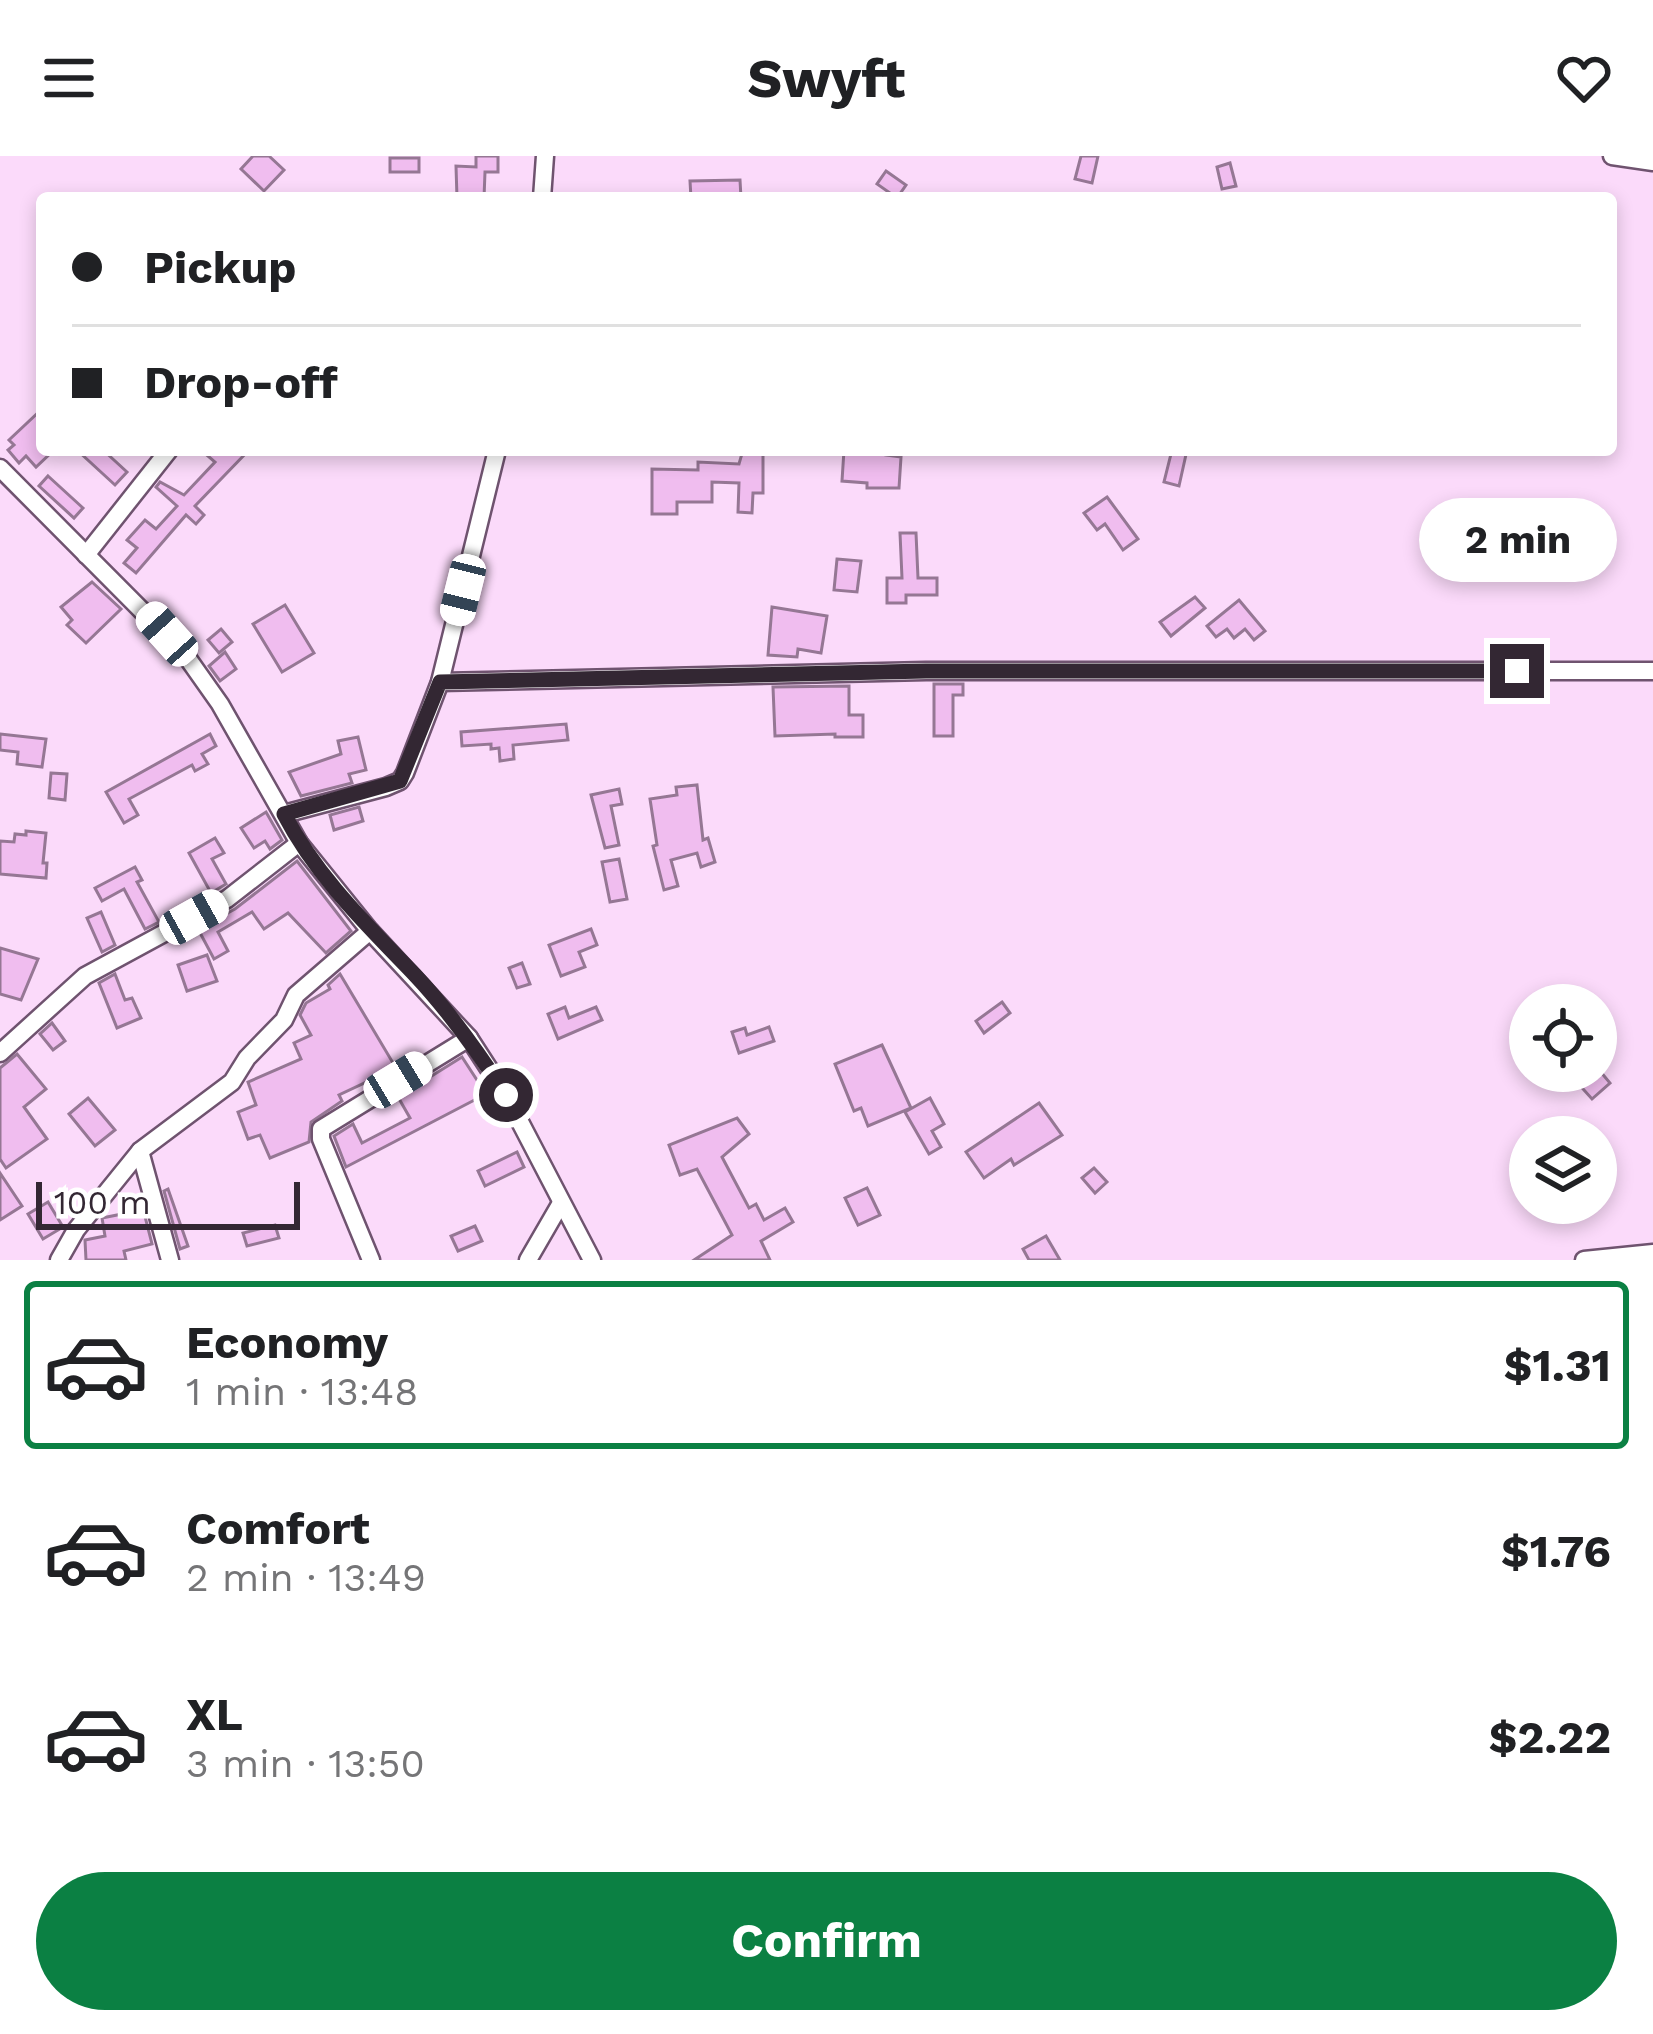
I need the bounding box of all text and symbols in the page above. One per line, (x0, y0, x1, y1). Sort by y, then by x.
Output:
icon: menu (36, 45, 102, 111)
icon: heart (1551, 45, 1617, 111)
text: Swyft (748, 47, 905, 110)
text: Pickup (144, 241, 296, 294)
text: Drop-off (144, 356, 338, 409)
callout: 2 min (1418, 497, 1616, 581)
text: 2 min (1465, 517, 1571, 562)
car (437, 551, 489, 629)
car (130, 595, 204, 673)
route end (1490, 644, 1544, 698)
car (154, 884, 234, 950)
map controls (1509, 984, 1617, 1224)
button: locate (1509, 984, 1617, 1092)
car (358, 1046, 438, 1114)
route start (479, 1068, 533, 1122)
button: layers (1509, 1116, 1617, 1224)
scale bar (36, 1176, 300, 1229)
text: 100 m (54, 1183, 151, 1222)
icon: car (42, 1311, 150, 1419)
text: Economy (186, 1316, 388, 1369)
text: $1.31 (1504, 1339, 1611, 1392)
text: 1 min · 13:48 (186, 1369, 418, 1414)
icon: car (42, 1497, 150, 1605)
text: Comfort (186, 1502, 370, 1555)
text: $1.76 (1501, 1525, 1611, 1578)
text: 2 min · 13:49 (186, 1555, 426, 1600)
icon: car (42, 1683, 150, 1791)
text: XL (186, 1688, 243, 1741)
text: $2.22 (1489, 1711, 1611, 1764)
text: 3 min · 13:50 (186, 1741, 425, 1786)
button: Confirm (36, 1872, 1617, 2010)

